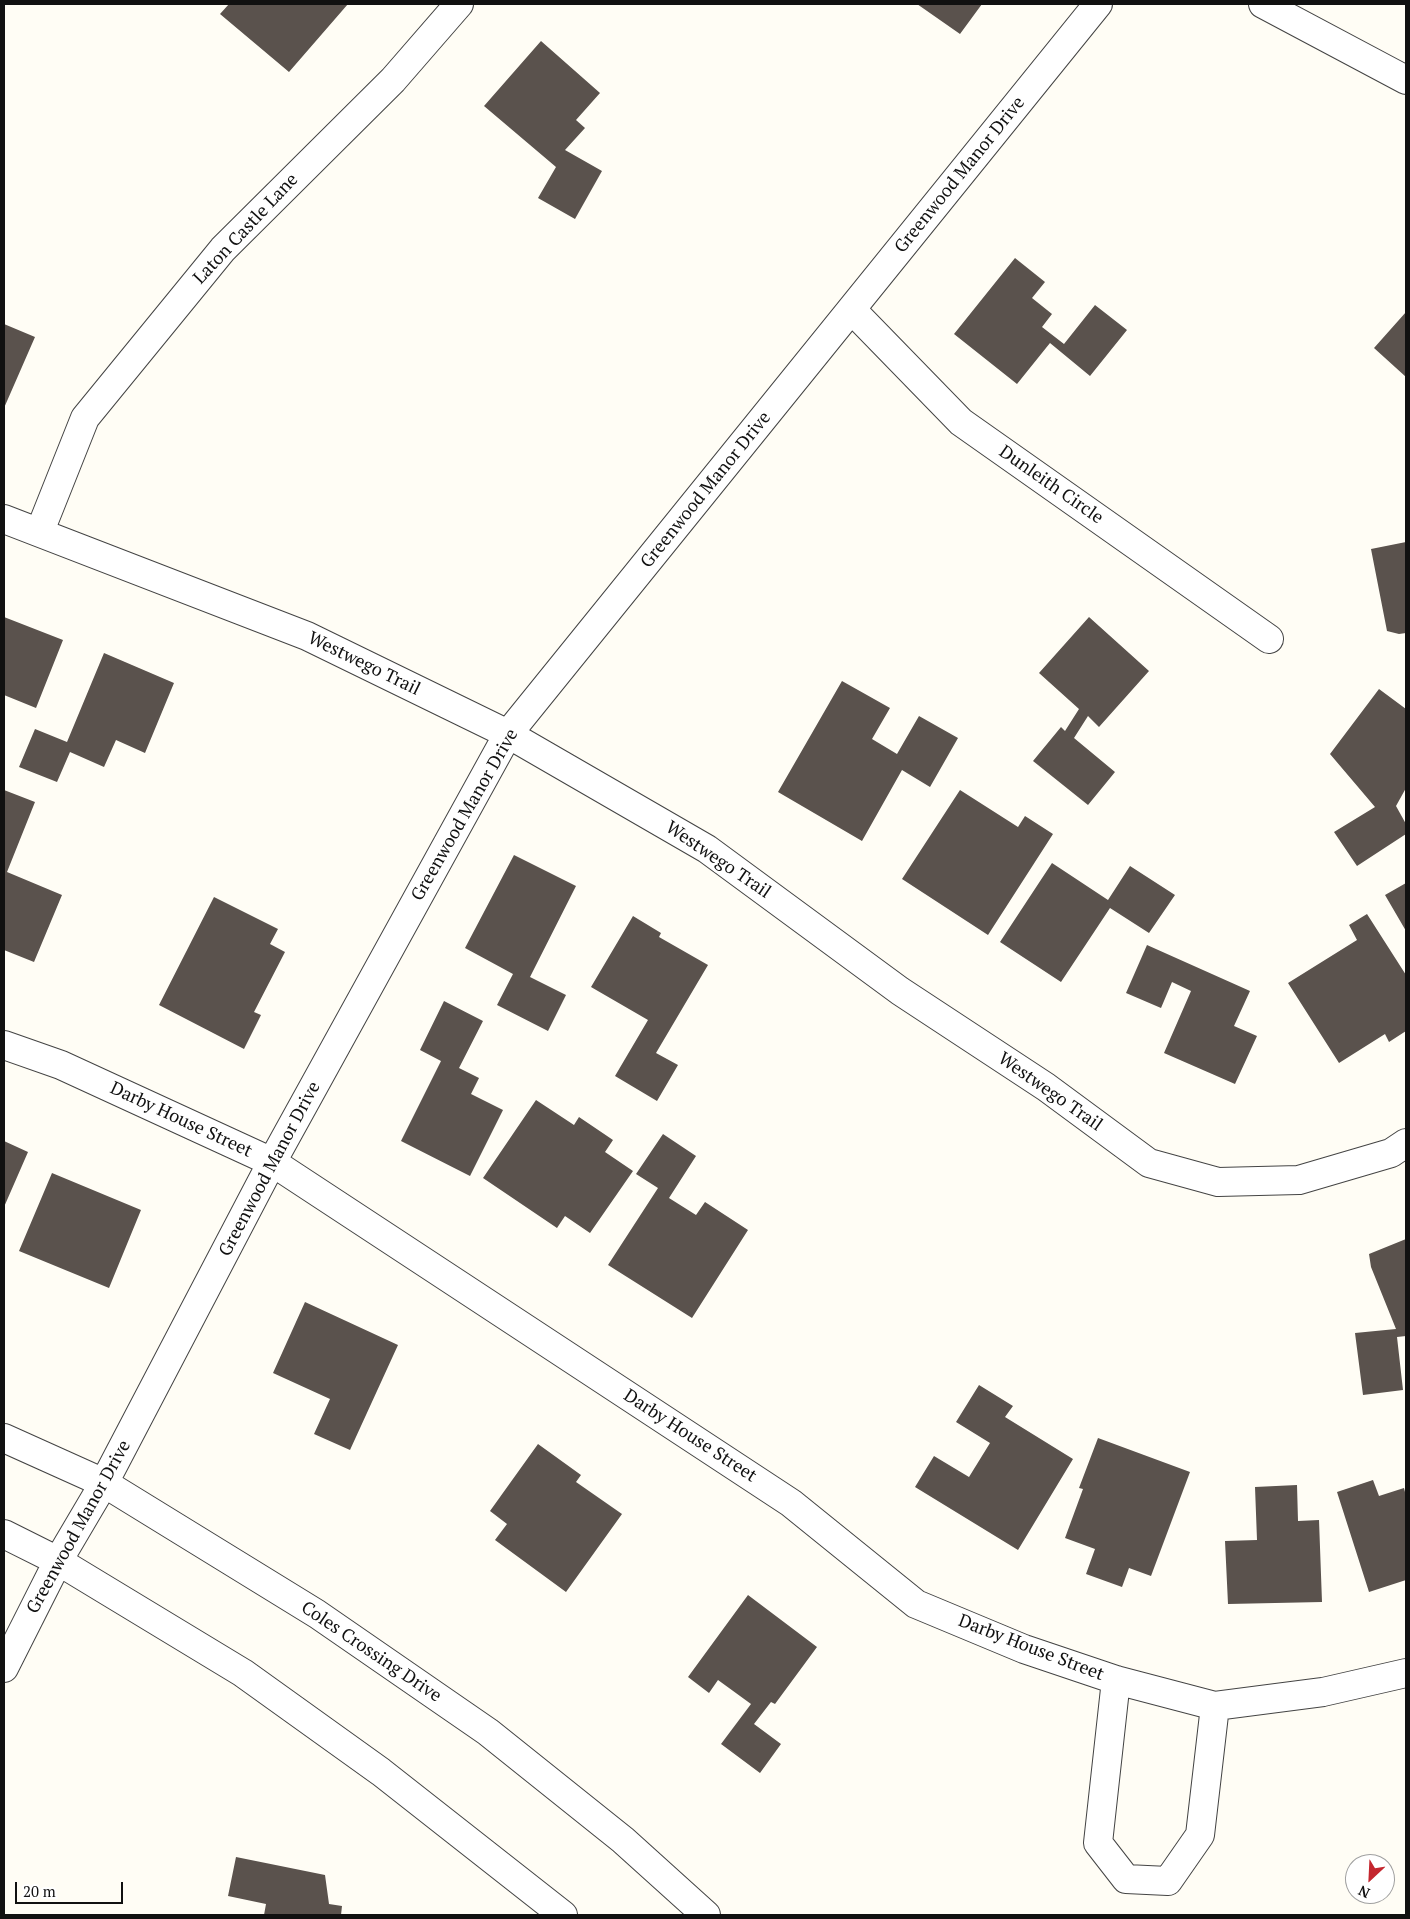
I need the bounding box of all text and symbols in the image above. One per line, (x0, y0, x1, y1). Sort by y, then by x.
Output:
street label: Greenwood Manor Drive (890, 93, 1030, 257)
street label: Laton Castle Lane (189, 169, 303, 289)
street label: Greenwood Manor Drive (636, 408, 776, 572)
street label: Dunleith Circle (995, 441, 1107, 529)
street label: Westwego Trail (304, 627, 424, 701)
street label: Greenwood Manor Drive (407, 725, 523, 905)
street label: Westwego Trail (661, 817, 775, 903)
street label: Westwego Trail (994, 1048, 1106, 1136)
street label: Darby House Street (106, 1078, 256, 1162)
street label: Greenwood Manor Drive (215, 1078, 325, 1260)
street label: Darby House Street (619, 1385, 761, 1487)
street label: Greenwood Manor Drive (22, 1437, 136, 1617)
street label: Coles Crossing Drive (297, 1597, 445, 1707)
street label: Darby House Street (955, 1610, 1107, 1686)
north arrow (1345, 1854, 1395, 1904)
scale bar (18, 1872, 125, 1904)
text: 20 m (23, 1881, 56, 1901)
text: N (1355, 1881, 1373, 1903)

